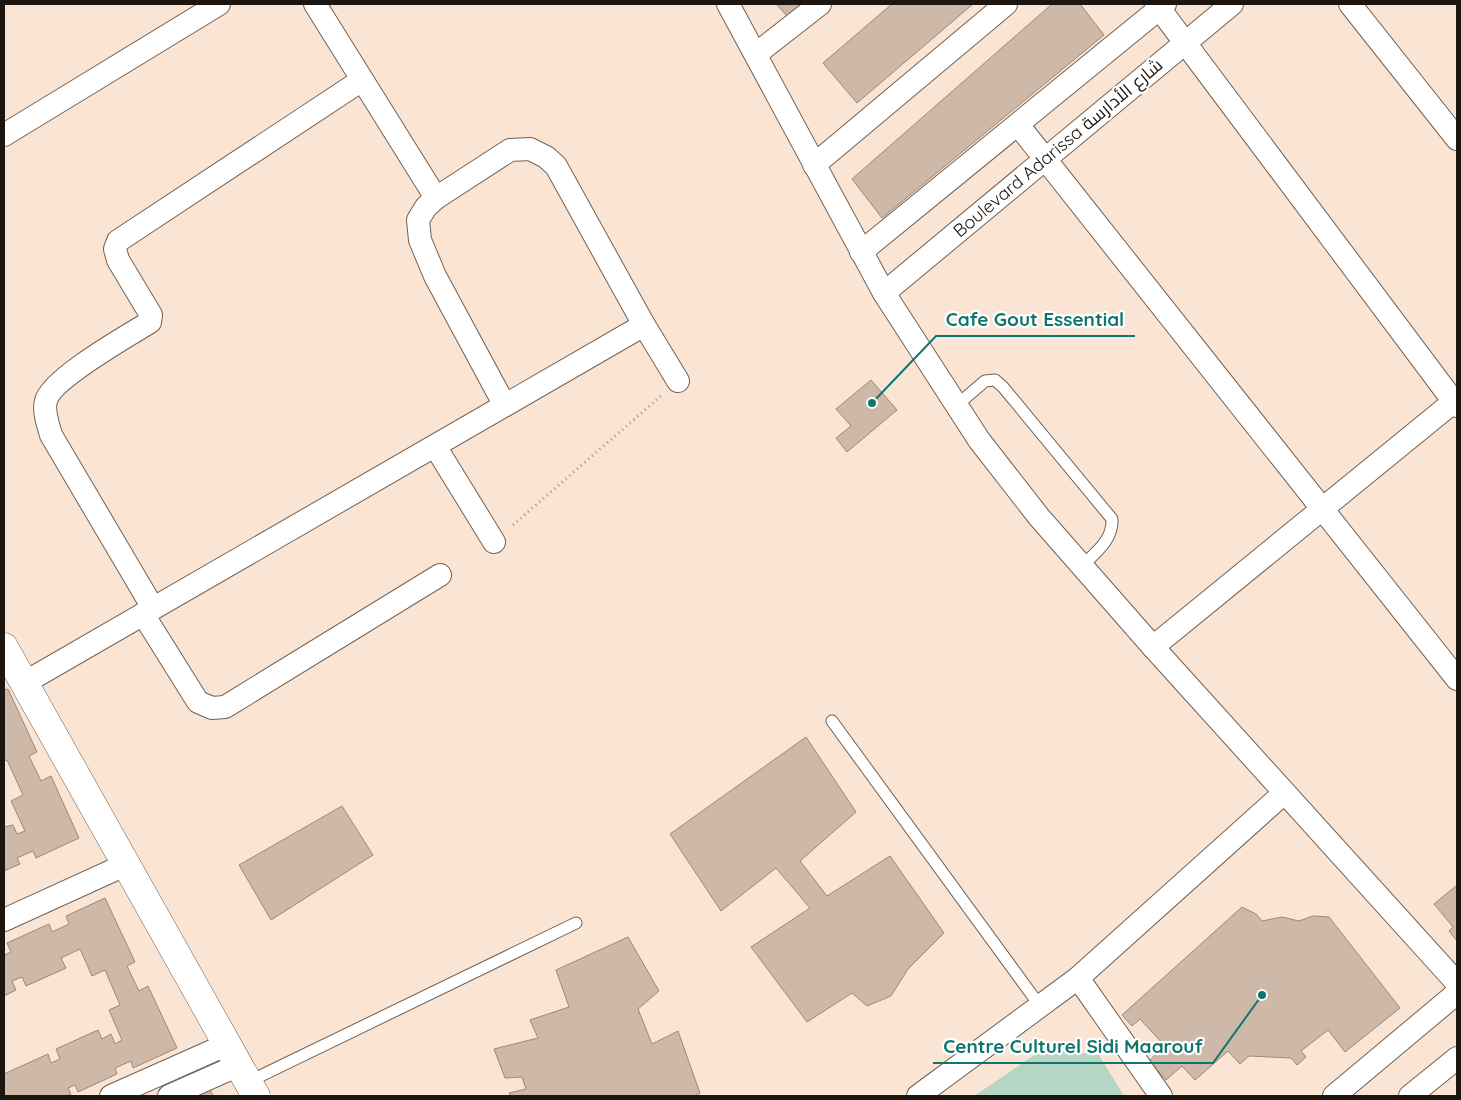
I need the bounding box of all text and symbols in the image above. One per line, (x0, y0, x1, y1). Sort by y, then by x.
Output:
street label: Boulevard Adarissa شارع الأدارسة (948, 53, 1168, 243)
callout: Cafe Gout Essential (936, 302, 1135, 336)
text: Cafe Gout Essential (946, 307, 1124, 331)
callout: Centre Culturel Sidi Maarouf (933, 1029, 1213, 1063)
text: Centre Culturel Sidi Maarouf (943, 1034, 1203, 1058)

